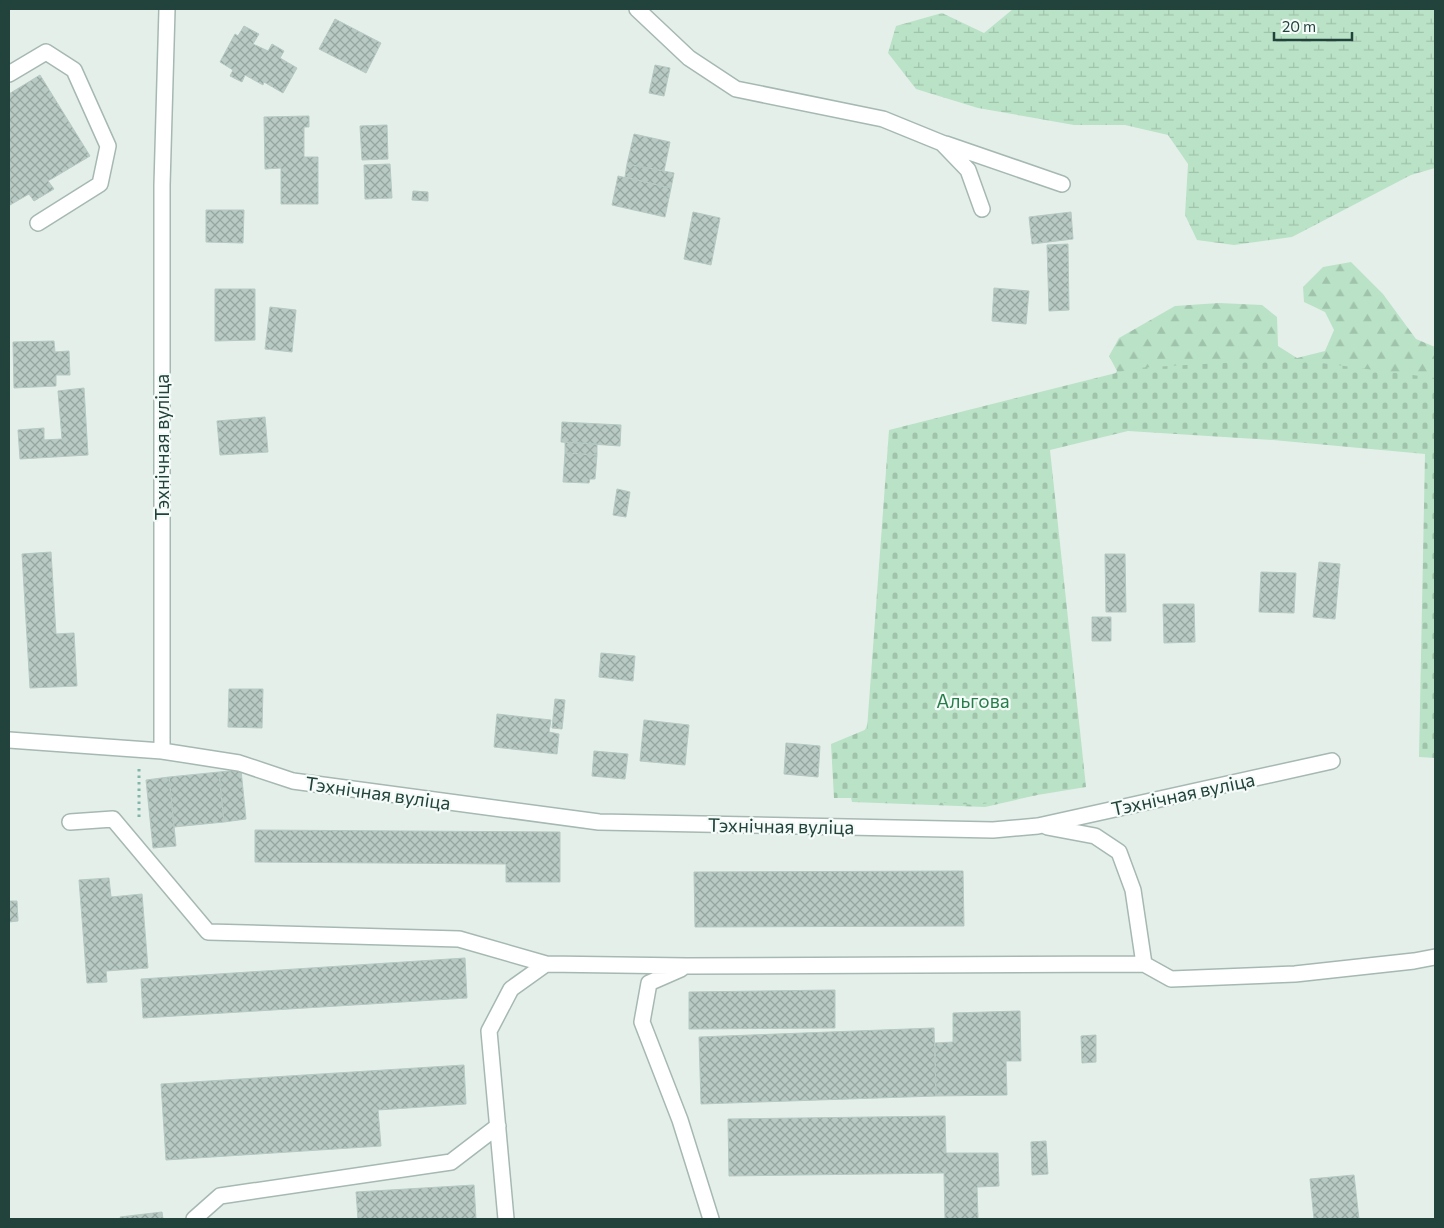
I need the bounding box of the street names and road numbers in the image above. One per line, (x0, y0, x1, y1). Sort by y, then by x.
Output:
street label: Тэхнічная вуліца (150, 374, 173, 520)
street label: Тэхнічная вуліца (1109, 767, 1257, 820)
street label: Тэхнічная вуліца (304, 771, 452, 814)
street label: Тэхнічная вуліца (708, 813, 854, 838)

